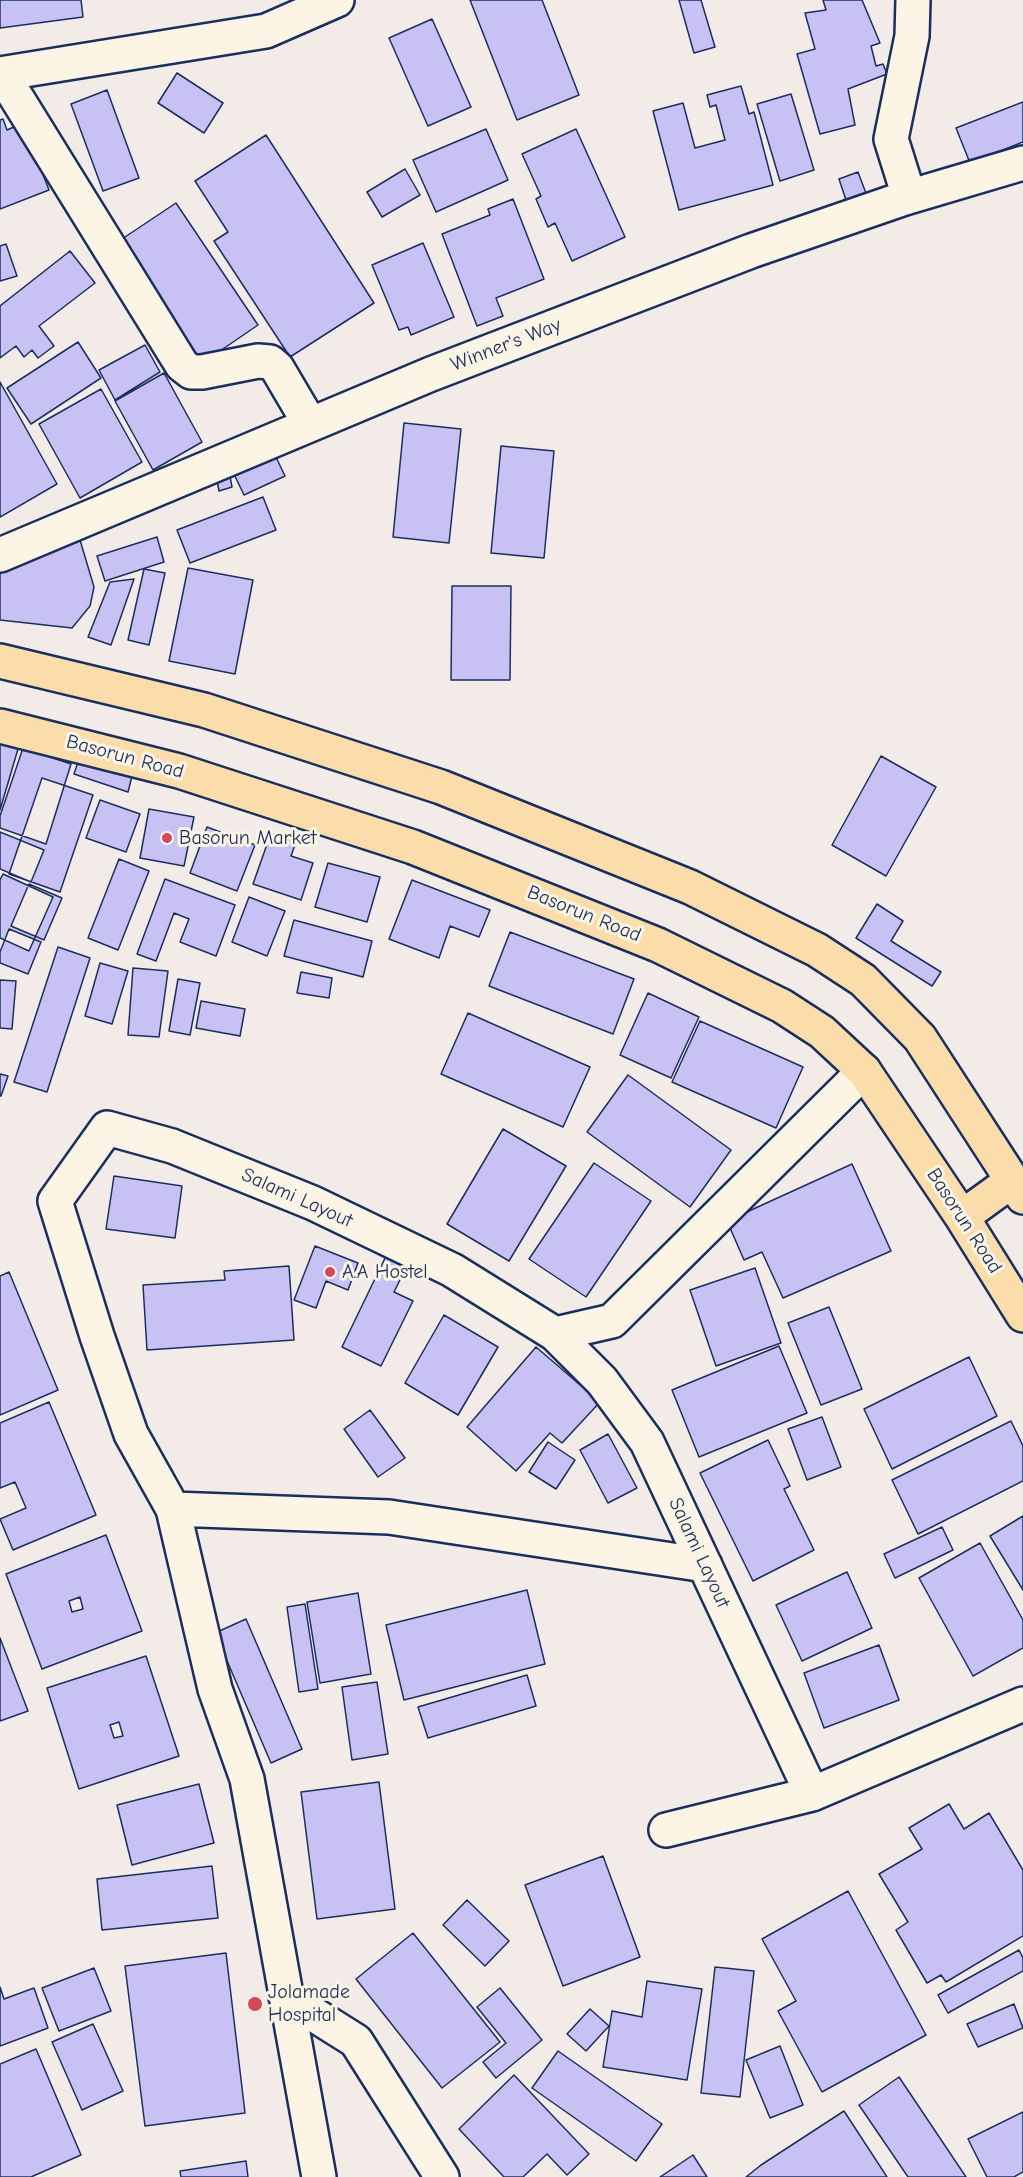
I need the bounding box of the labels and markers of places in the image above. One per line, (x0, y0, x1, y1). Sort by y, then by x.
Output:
place label: Basorun Market (179, 826, 316, 850)
marker: Basorun Market (160, 831, 174, 845)
place label: A.A Hostel (342, 1260, 428, 1284)
marker: A.A Hostel (323, 1265, 337, 1279)
place label: Jolamade Hospital (268, 1980, 350, 2027)
marker: Jolamade Hospital (246, 1995, 264, 2013)

